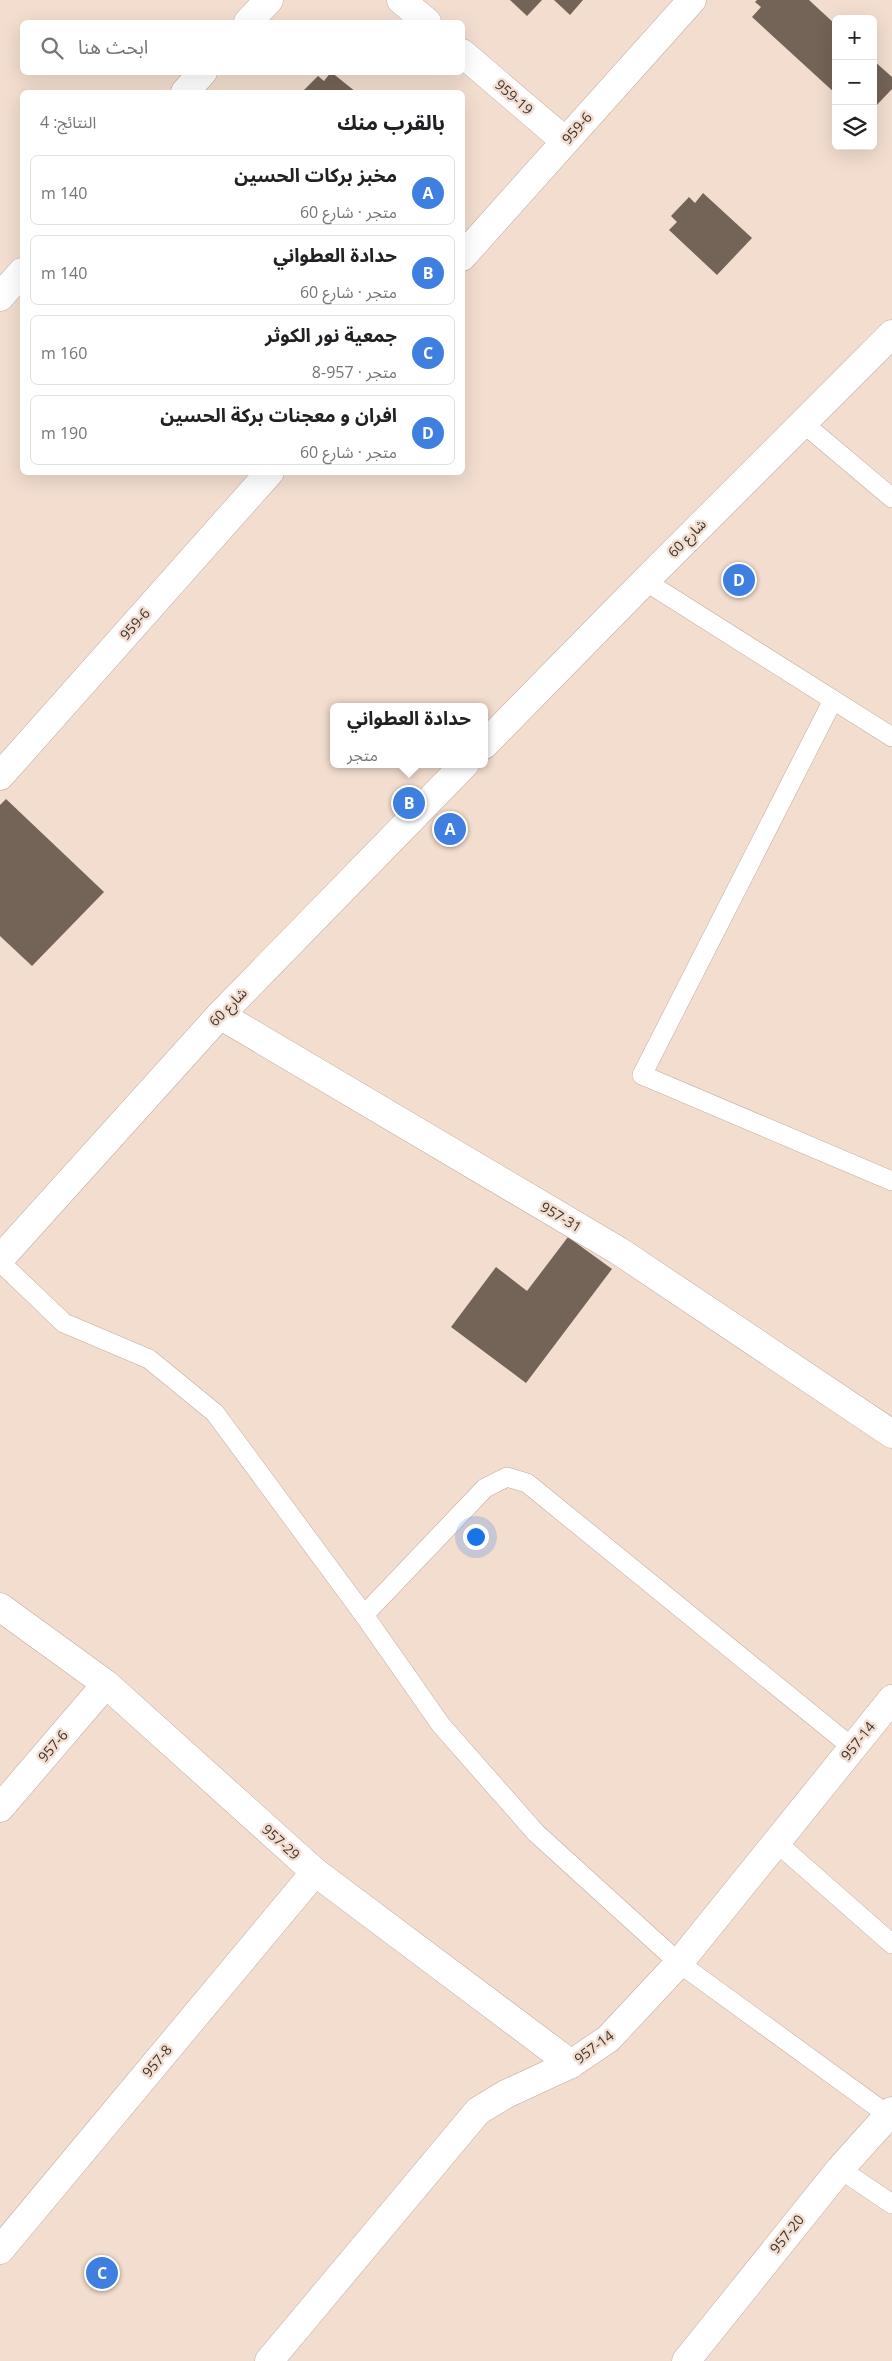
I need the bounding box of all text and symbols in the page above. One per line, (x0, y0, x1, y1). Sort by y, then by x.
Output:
map controls (832, 15, 877, 150)
button: + (832, 15, 877, 60)
search box (20, 20, 465, 75)
icon: search (38, 34, 66, 62)
text: ابحث هنا (78, 34, 148, 60)
button: − (832, 60, 877, 105)
street label: 959-19 (491, 75, 537, 118)
button: layers (832, 105, 877, 150)
text: بالقرب منك (337, 108, 445, 136)
street label: 959-6 (557, 108, 596, 148)
text: النتائج: 4 (40, 111, 96, 133)
text: مخبز بركات الحسين (234, 162, 397, 188)
text: 140 m (41, 182, 87, 204)
text: A (422, 182, 434, 204)
text: متجر · شارع 60 (300, 201, 397, 223)
text: حدادة العطواني (273, 242, 397, 268)
text: 140 m (41, 262, 87, 284)
text: B (423, 262, 433, 284)
text: متجر · شارع 60 (300, 281, 397, 303)
text: جمعية نور الكوثر (265, 322, 397, 348)
text: 160 m (41, 342, 87, 364)
text: C (423, 342, 433, 364)
text: متجر · 957-8 (312, 361, 397, 383)
text: افران و معجنات بركة الحسين (160, 402, 397, 428)
text: 190 m (41, 422, 87, 444)
text: D (422, 422, 434, 444)
text: متجر · شارع 60 (300, 441, 397, 463)
street label: شارع 60 (663, 514, 711, 562)
pin: D (723, 561, 755, 599)
street label: 959-6 (115, 604, 154, 644)
popup (330, 703, 488, 768)
text: حدادة العطواني (347, 705, 471, 731)
text: متجر (347, 744, 378, 766)
pin: B (393, 784, 425, 822)
pin: A (434, 810, 466, 848)
street label: شارع 60 (204, 983, 252, 1032)
street label: 957-31 (537, 1197, 585, 1236)
your location (463, 1524, 489, 1550)
street label: 957-14 (836, 1717, 879, 1764)
street label: 957-6 (33, 1726, 72, 1766)
street label: 957-29 (258, 1820, 304, 1864)
street label: 957-14 (570, 2026, 617, 2068)
street label: 957-8 (138, 2041, 176, 2081)
street label: 957-20 (765, 2210, 808, 2257)
pin: C (86, 2254, 118, 2292)

